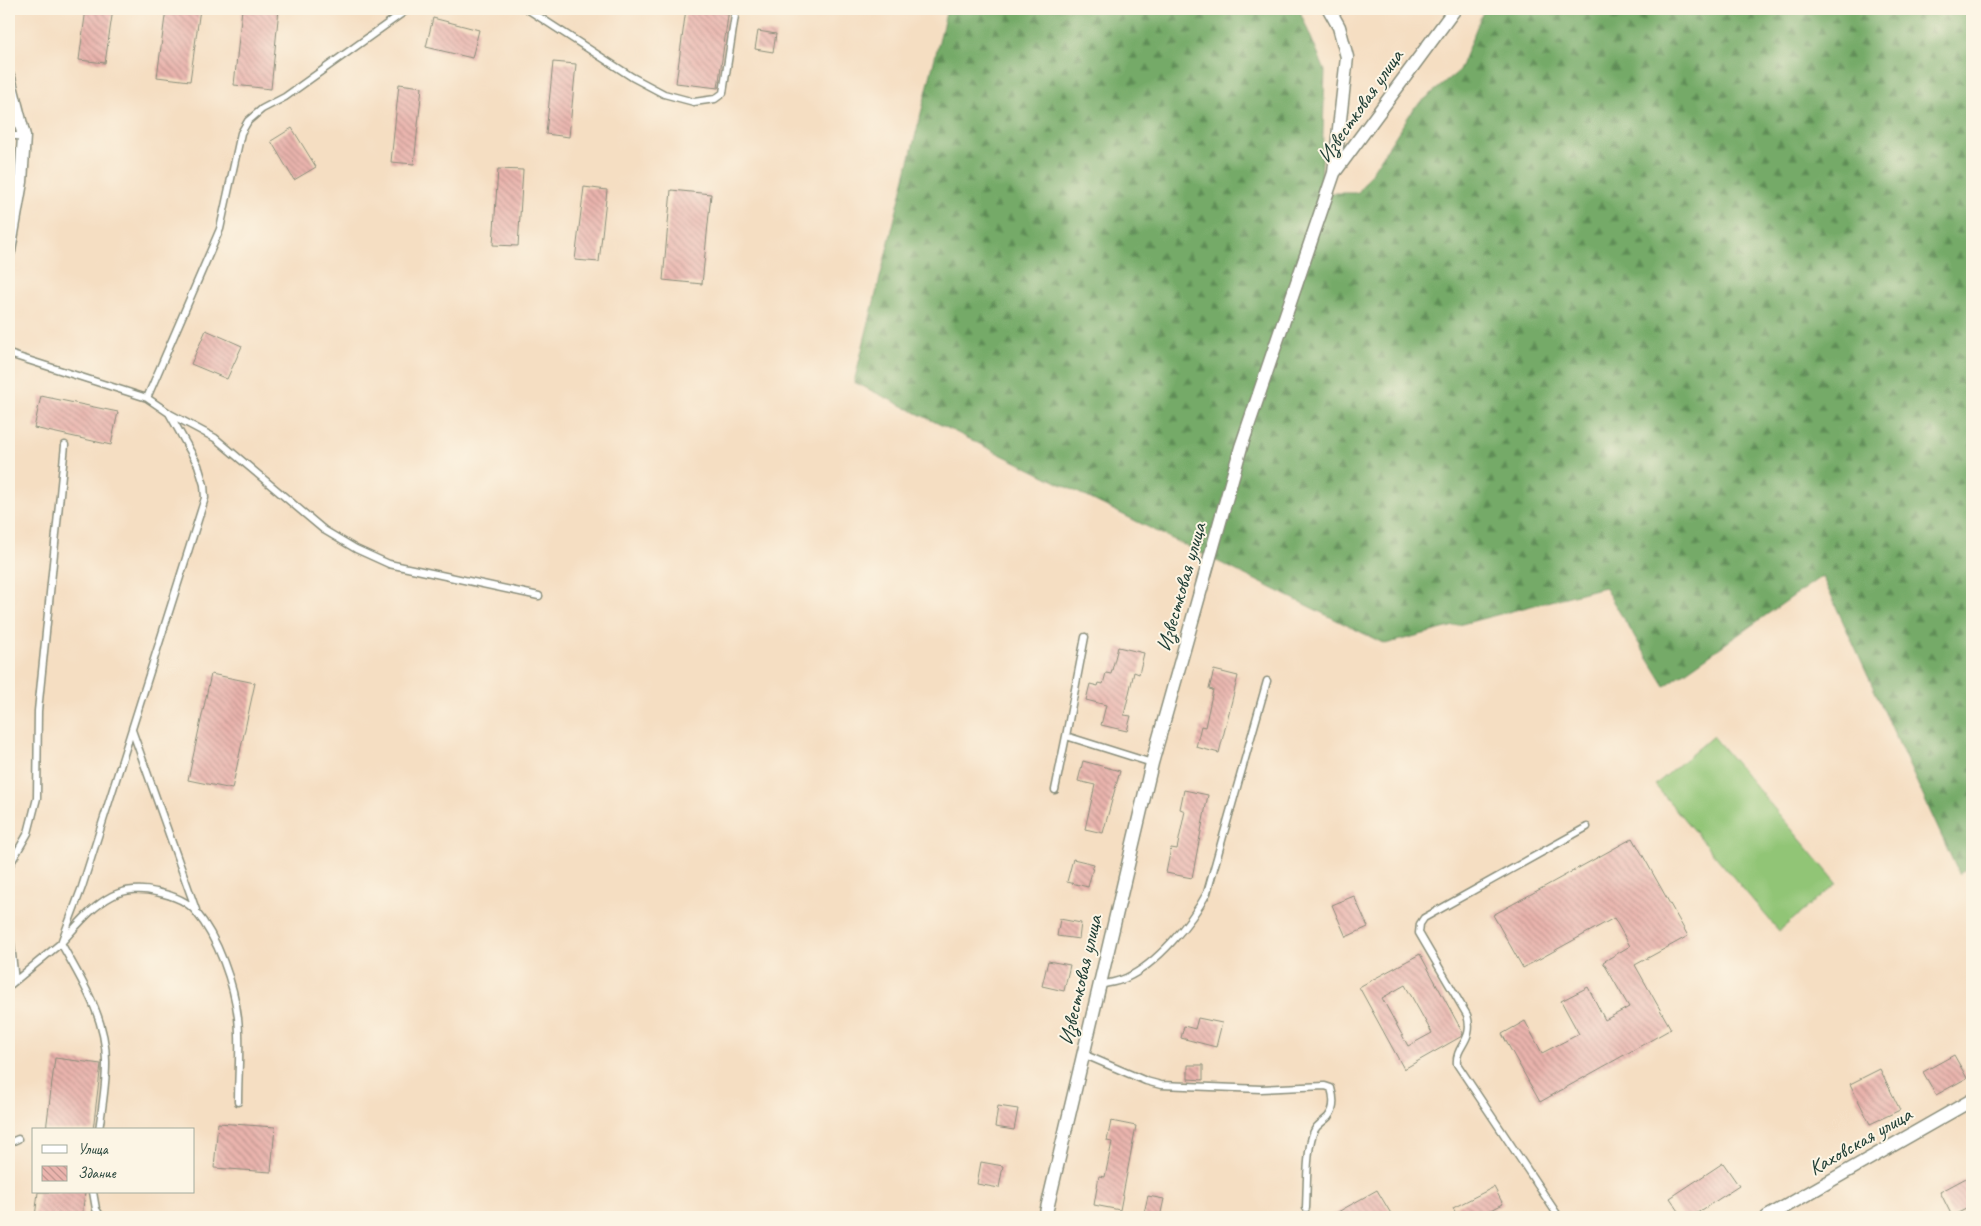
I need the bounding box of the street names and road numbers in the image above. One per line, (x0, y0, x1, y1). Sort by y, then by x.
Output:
street label: Известковая улица (1311, 43, 1410, 168)
street label: Известковая улица (1150, 518, 1213, 655)
street label: Известковая улица (1052, 911, 1109, 1048)
street label: Каховская улица (1804, 1100, 1918, 1181)

